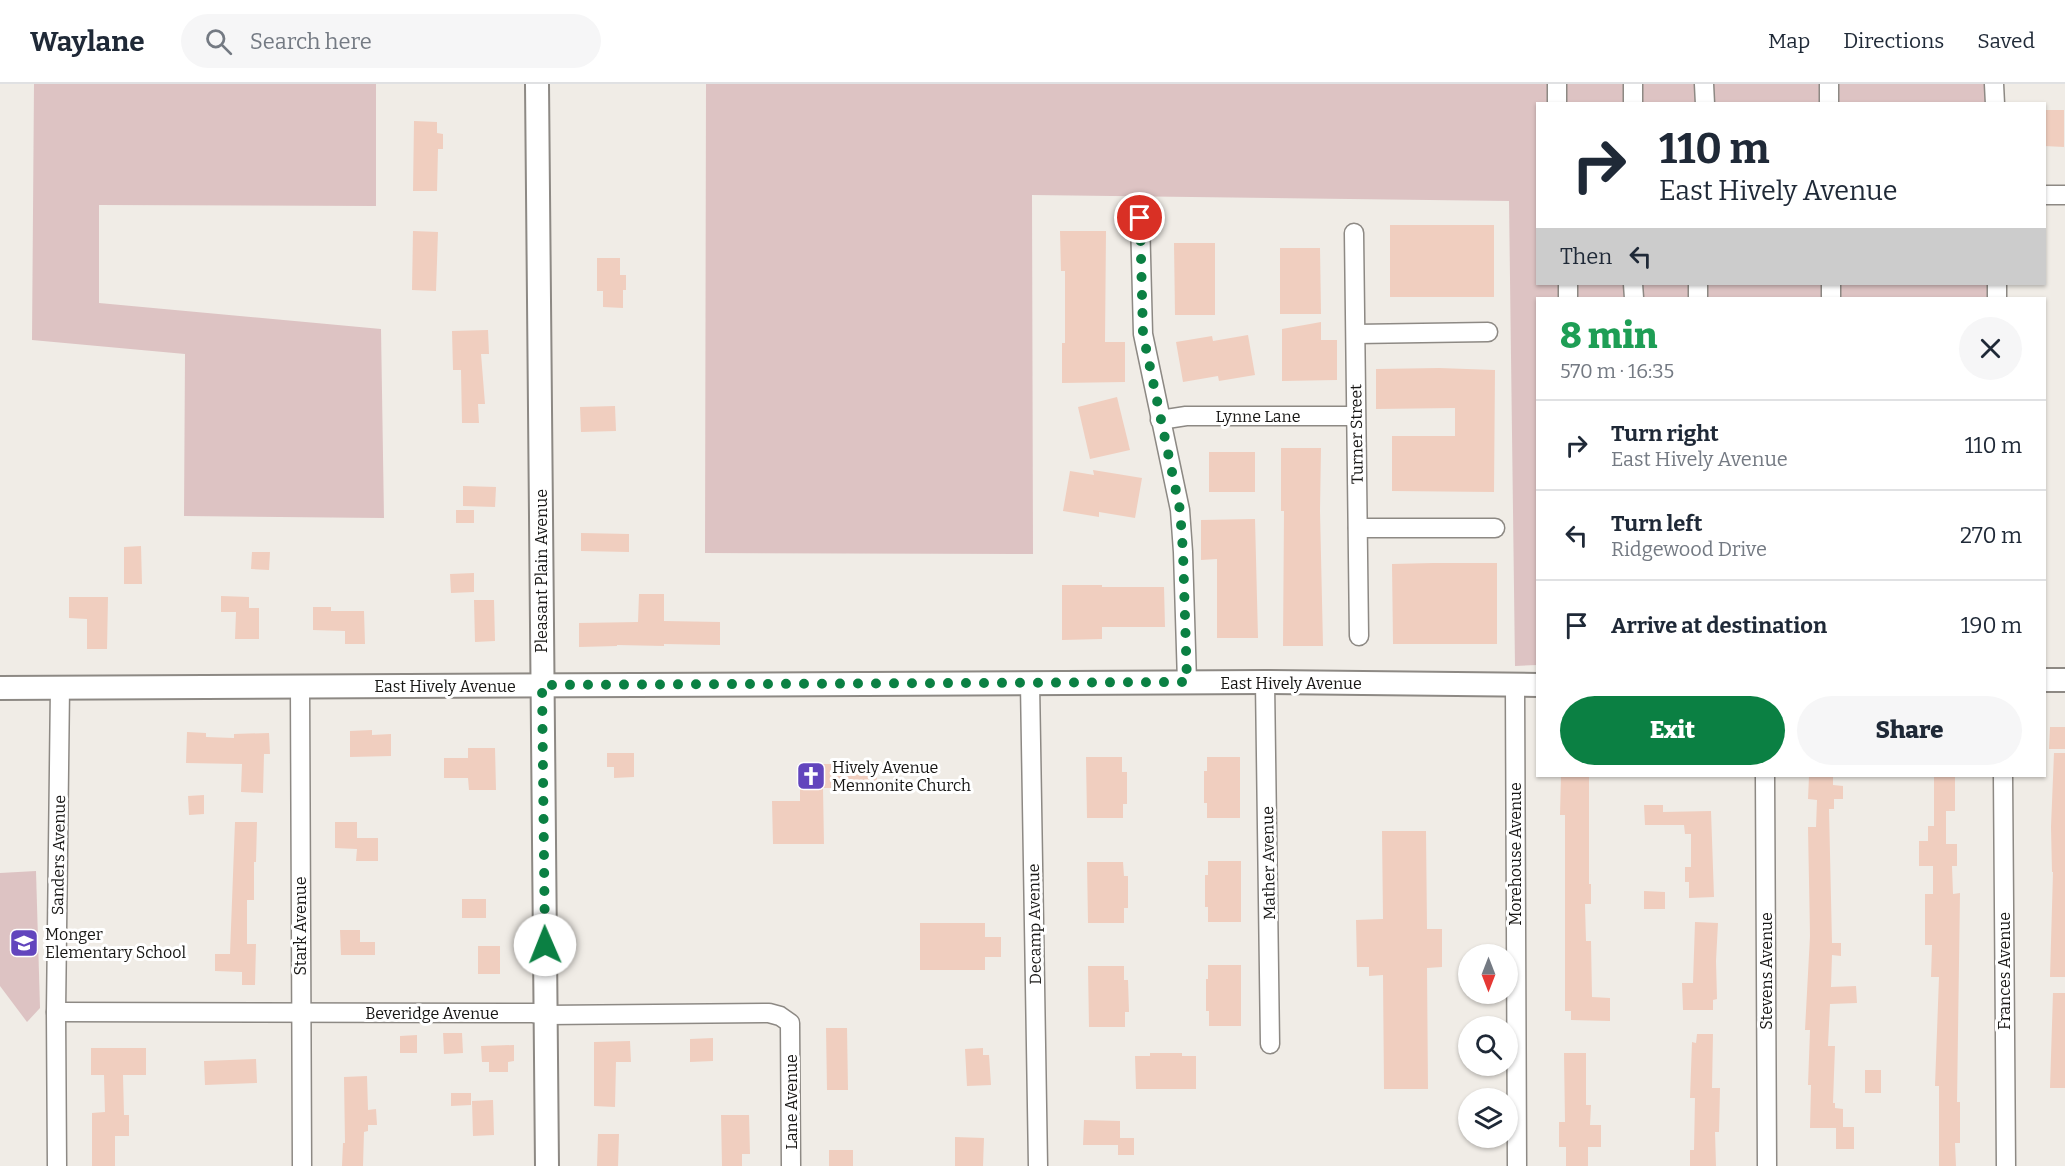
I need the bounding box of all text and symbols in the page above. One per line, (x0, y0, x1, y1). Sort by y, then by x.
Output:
search box (181, 14, 601, 68)
text: Waylane (30, 25, 145, 58)
icon: search (202, 25, 235, 58)
text: Search here (250, 28, 372, 55)
text: Map (1768, 28, 1810, 54)
text: Directions (1843, 28, 1944, 54)
text: Saved (1977, 28, 2035, 54)
text: 110 m (1659, 124, 1770, 174)
icon: right (1560, 126, 1638, 204)
text: East Hively Avenue (1659, 175, 1898, 207)
pin (1114, 192, 1165, 243)
icon: arrive (1123, 201, 1156, 234)
icon: left (1624, 240, 1657, 273)
text: Then (1560, 243, 1612, 270)
text: 8 min (1560, 314, 1657, 358)
button: close (1959, 317, 2022, 380)
text: 570 m · 16:35 (1560, 359, 1674, 383)
street label: Turner Street (1346, 384, 1367, 484)
street label: Lynne Lane (1216, 407, 1300, 426)
text: Turn right (1611, 420, 1719, 447)
icon: right (1560, 429, 1593, 462)
text: 110 m (1965, 432, 2022, 459)
text: East Hively Avenue (1611, 447, 1788, 471)
street label: Pleasant Plain Avenue (532, 489, 551, 653)
text: Turn left (1611, 510, 1703, 537)
icon: left (1560, 519, 1593, 552)
text: 270 m (1960, 522, 2022, 549)
text: Ridgewood Drive (1611, 537, 1767, 561)
icon: arrive (1560, 609, 1593, 642)
text: Arrive at destination (1611, 612, 1827, 639)
text: 190 m (1961, 612, 2022, 639)
street label: East Hively Avenue (1220, 674, 1362, 693)
street label: East Hively Avenue (374, 677, 516, 696)
button: Exit (1560, 696, 1785, 765)
button: Share (1797, 696, 2022, 765)
place label: Hively Avenue Mennonite Church (832, 758, 971, 795)
church icon: Hively Avenue Mennonite Church (795, 760, 827, 792)
street label: Morehouse Avenue (1506, 782, 1525, 926)
street label: Sanders Avenue (48, 795, 69, 915)
street label: Mather Avenue (1258, 806, 1279, 920)
street label: Decamp Avenue (1024, 863, 1045, 985)
street label: Stark Avenue (291, 876, 310, 976)
street label: Stevens Avenue (1757, 912, 1776, 1030)
street label: Frances Avenue (1995, 912, 2014, 1030)
position arrow (513, 913, 577, 977)
place label: Monger Elementary School (45, 925, 186, 962)
school or university icon: Monger Elementary School (8, 927, 40, 959)
north arrow (1458, 944, 1518, 1004)
map controls (1458, 944, 1518, 1148)
street label: Beveridge Avenue (365, 1004, 499, 1023)
button: search (1458, 1016, 1518, 1076)
street label: Lane Avenue (782, 1054, 801, 1150)
button: layers (1458, 1088, 1518, 1148)

